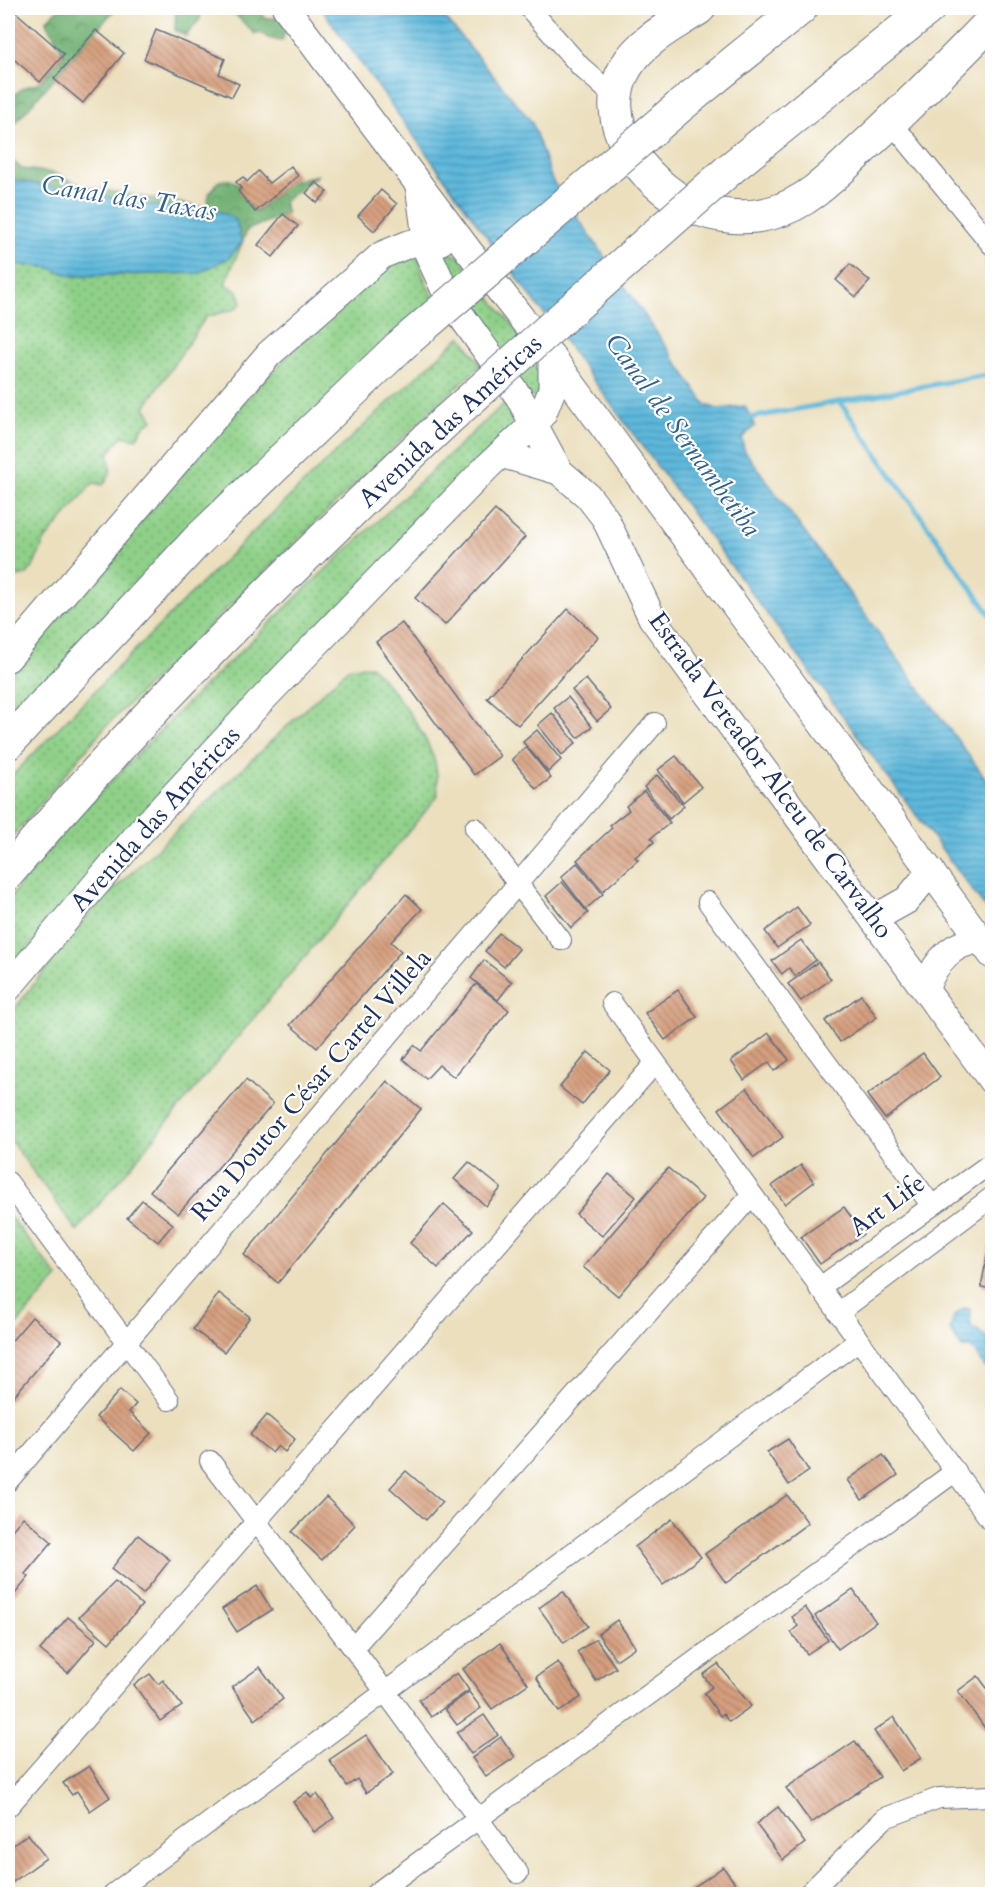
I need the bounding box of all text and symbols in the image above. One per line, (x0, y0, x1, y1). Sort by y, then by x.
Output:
water label: Canal das Taxas (39, 166, 219, 230)
water label: Canal de Sernambetiba (596, 326, 770, 544)
street label: Avenida das Américas (351, 327, 549, 515)
street label: Estrada Vereador Alceu de Carvalho (640, 604, 902, 946)
street label: Avenida das Américas (62, 718, 248, 920)
street label: Rua Doutor César Cartel Villela (183, 941, 439, 1229)
street label: Art Life (842, 1166, 932, 1244)

